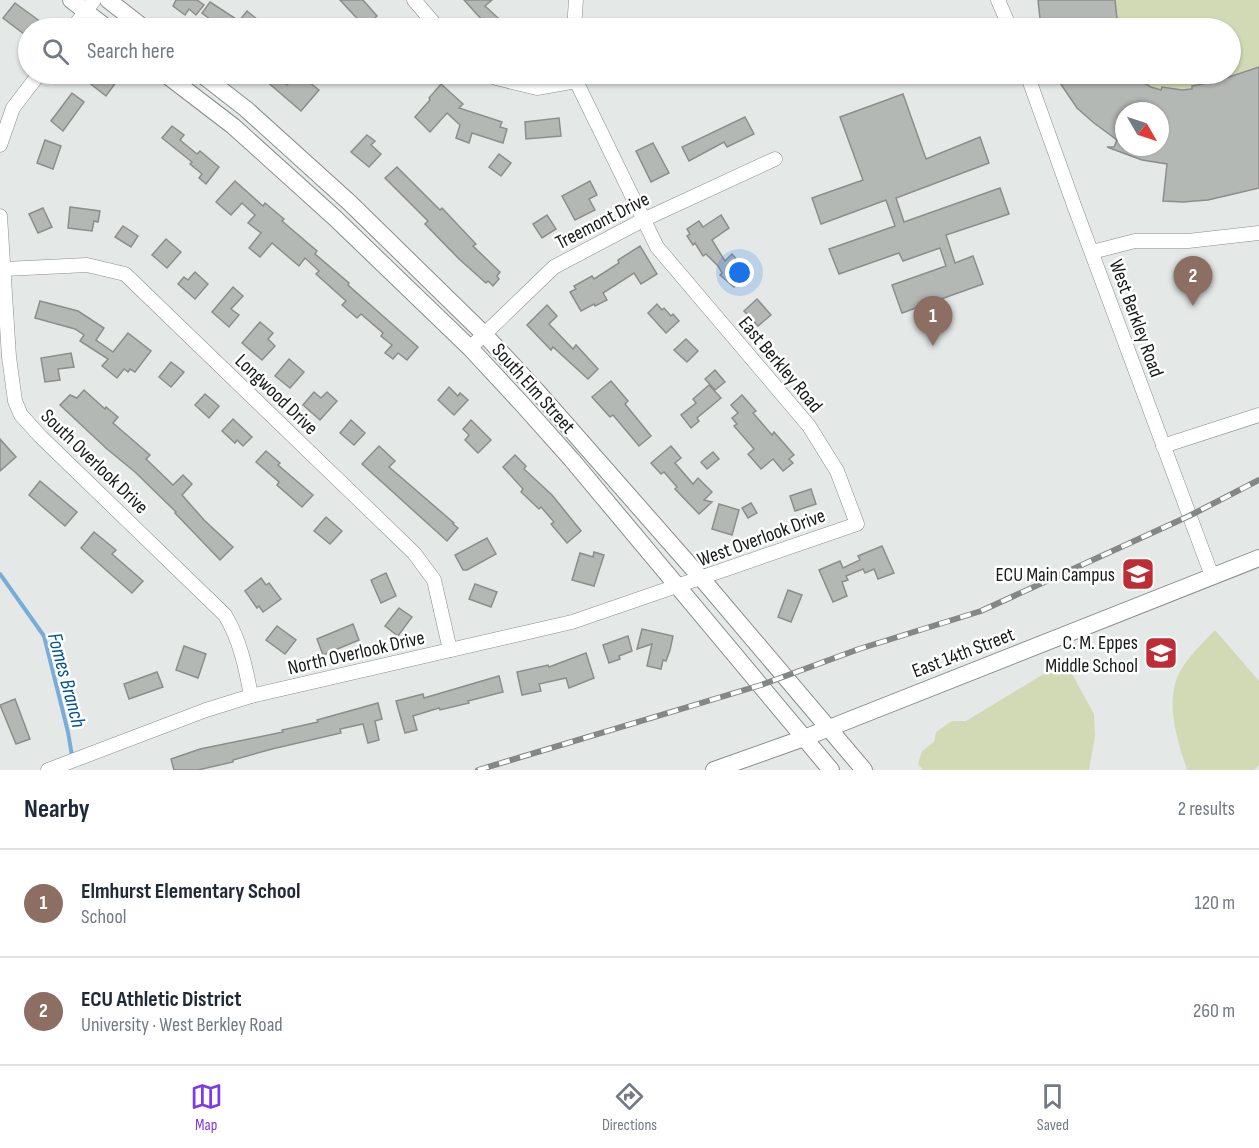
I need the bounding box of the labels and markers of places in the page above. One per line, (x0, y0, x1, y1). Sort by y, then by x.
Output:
pin: 2 (1174, 256, 1212, 306)
pin: 1 (914, 296, 952, 346)
school or university icon: ECU Main Campus (1120, 556, 1156, 592)
place label: ECU Main Campus (995, 563, 1115, 587)
place label: C. M. Eppes Middle School (1045, 631, 1138, 678)
school or university icon: C. M. Eppes Middle School (1143, 635, 1179, 671)

